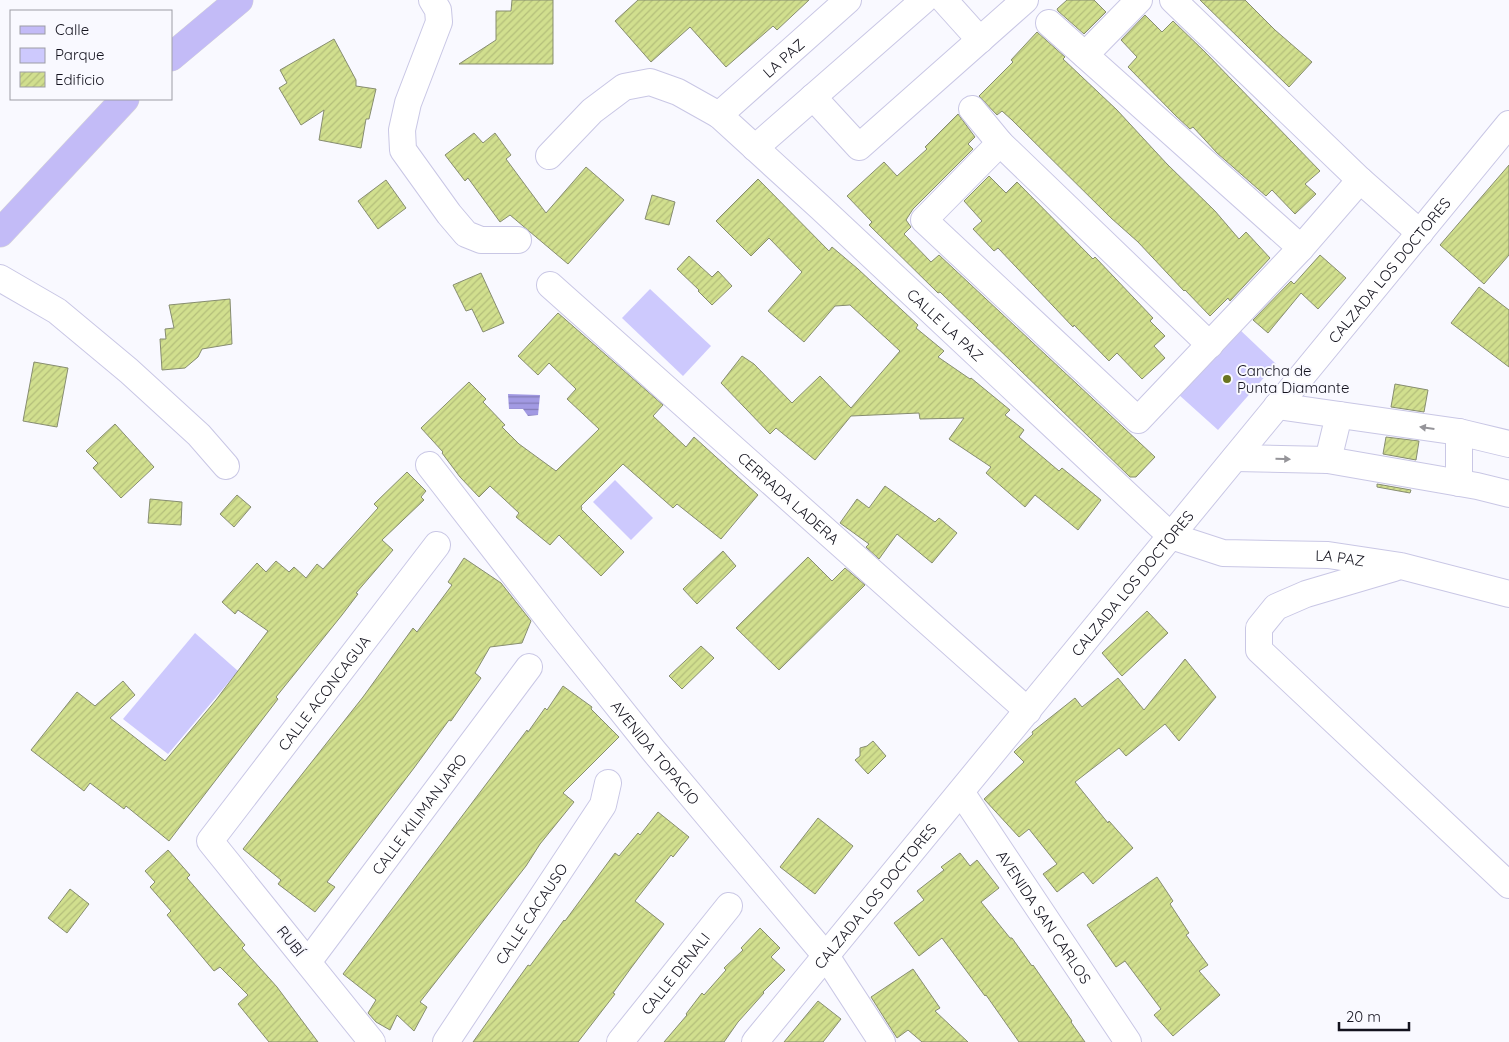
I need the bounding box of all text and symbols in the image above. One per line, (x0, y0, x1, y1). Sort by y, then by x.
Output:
legend (10, 10, 172, 100)
text: Calle (55, 20, 89, 39)
street label: LA PAZ (758, 34, 808, 81)
text: Parque (55, 45, 105, 64)
text: Edificio (55, 70, 104, 89)
street label: CALZADA LOS DOCTORES (1324, 193, 1454, 347)
street label: CALLE LA PAZ (903, 284, 988, 365)
place label: Cancha de Punta Diamante (1237, 361, 1349, 397)
marker: Cancha de Punta Diamante (1221, 373, 1233, 385)
one-way arrow (1419, 423, 1435, 431)
street label: CERRADA LADERA (734, 448, 844, 548)
one-way arrow (1276, 455, 1292, 463)
street label: CALZADA LOS DOCTORES (1067, 506, 1197, 660)
street label: LA PAZ (1315, 545, 1366, 570)
street label: CALLE ACONCAGUA (274, 631, 374, 754)
street label: AVENIDA TOPACIO (607, 696, 704, 808)
street label: CALLE KILIMANJARO (367, 750, 470, 878)
street label: CALZADA LOS DOCTORES (810, 819, 940, 973)
street label: AVENIDA SAN CARLOS (993, 846, 1096, 987)
street label: CALLE CACAUSO (491, 859, 571, 968)
street label: RUBÍ (273, 922, 310, 961)
street label: CALLE DENALI (636, 928, 714, 1018)
scale bar (1339, 1000, 1409, 1032)
text: 20 m (1346, 1007, 1381, 1026)

